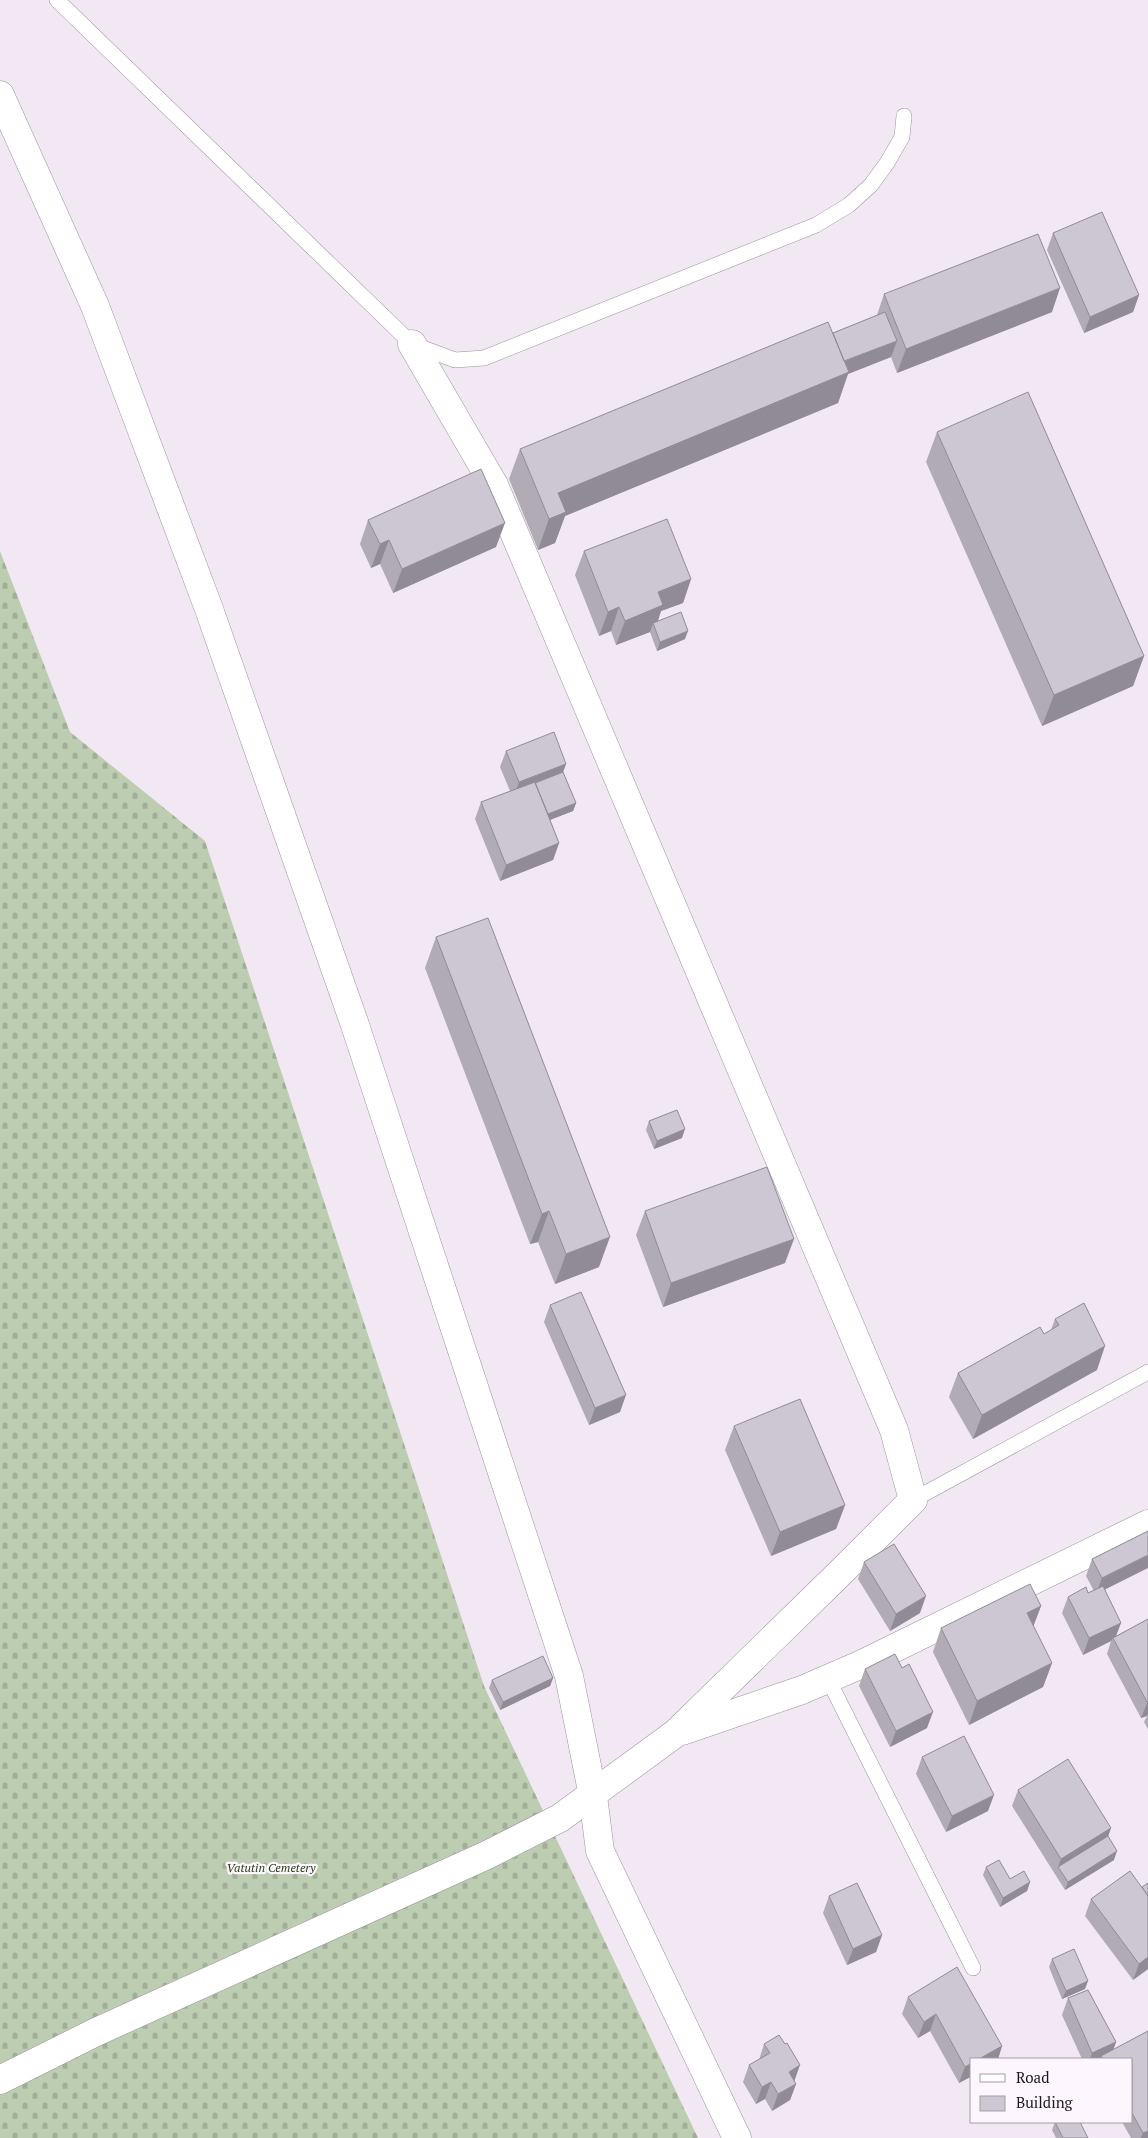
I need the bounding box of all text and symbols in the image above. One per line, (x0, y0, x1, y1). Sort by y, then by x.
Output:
park label: Vatutin Cemetery (227, 1860, 316, 1875)
legend (970, 2058, 1133, 2123)
text: Road (1016, 2067, 1049, 2087)
text: Building (1016, 2092, 1074, 2112)

